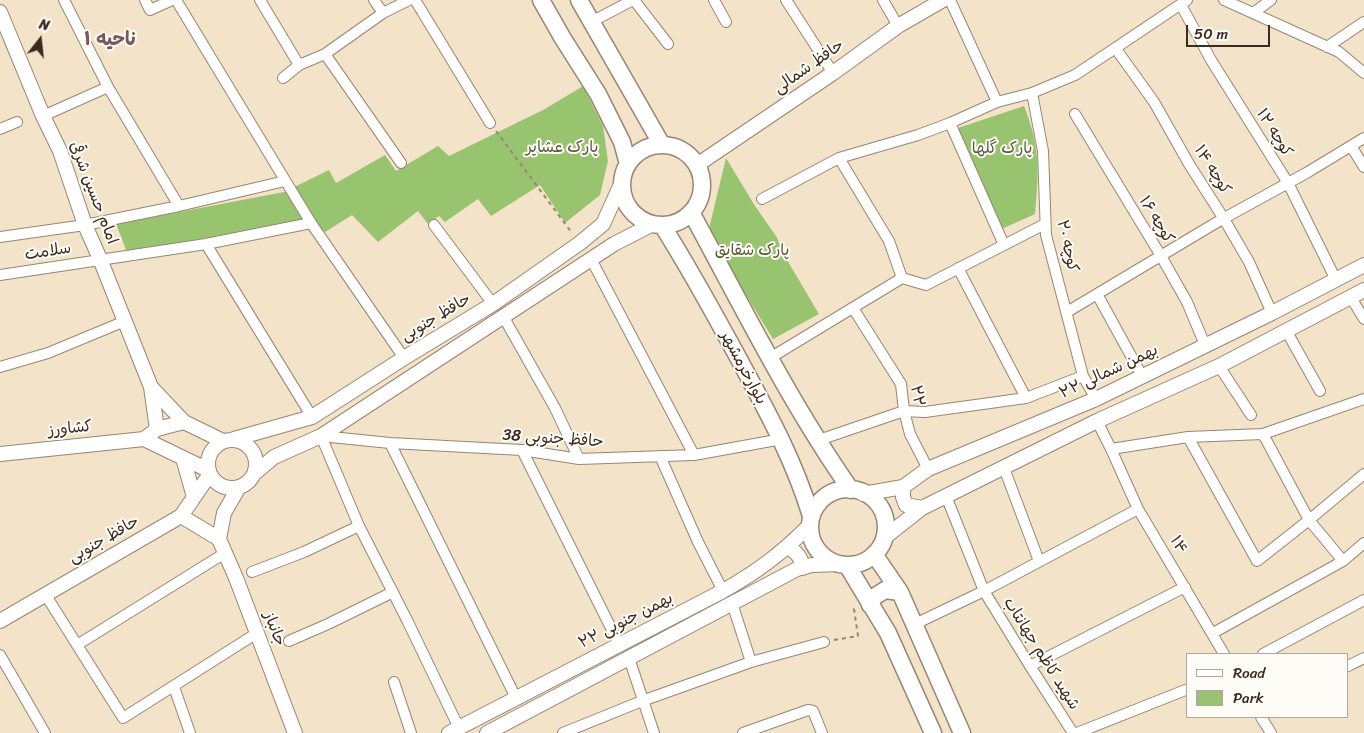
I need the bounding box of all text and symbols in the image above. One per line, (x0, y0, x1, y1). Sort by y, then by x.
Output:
text: N (36, 12, 52, 38)
north arrow (15, 15, 65, 65)
scale bar (1189, 15, 1273, 47)
text: 50 m (1194, 21, 1228, 47)
district label: ناحیه ۱ (84, 29, 136, 51)
street label: حافظ شمالی (770, 36, 848, 98)
street label: کوچه ۱۲ (1252, 105, 1296, 161)
park label: پارک عشایر (526, 138, 598, 158)
street label: امام حسین شرقی (65, 139, 121, 247)
park label: پارک گلها (972, 139, 1032, 159)
street label: کوچه ۱۴ (1189, 142, 1235, 198)
street label: کوچه ۱۶ (1134, 193, 1178, 247)
street label: کوچه ۲۰ (1052, 218, 1082, 274)
street label: سلامت (23, 239, 73, 265)
park label: پارک شقایق (715, 241, 789, 261)
street label: حافظ جنوبی (397, 290, 475, 346)
street label: بلوارخرمشهر (716, 328, 770, 408)
street label: ۲۲ بهمن شمالی (1057, 341, 1161, 403)
street label: ۲۲ (906, 384, 928, 408)
street label: کشاورز (47, 417, 93, 441)
street label: حافظ جنوبی 38 (502, 426, 604, 452)
street label: حافظ جنوبی (65, 512, 143, 568)
street label: ۱۴ (1165, 532, 1191, 558)
street label: ۲۲ بهمن جنوبی (576, 589, 676, 653)
street label: شهید کاظم جهانتاب (999, 594, 1083, 714)
street label: جانباز (259, 609, 289, 649)
legend (1186, 653, 1349, 718)
text: Road (1233, 660, 1265, 686)
text: Park (1233, 685, 1264, 711)

